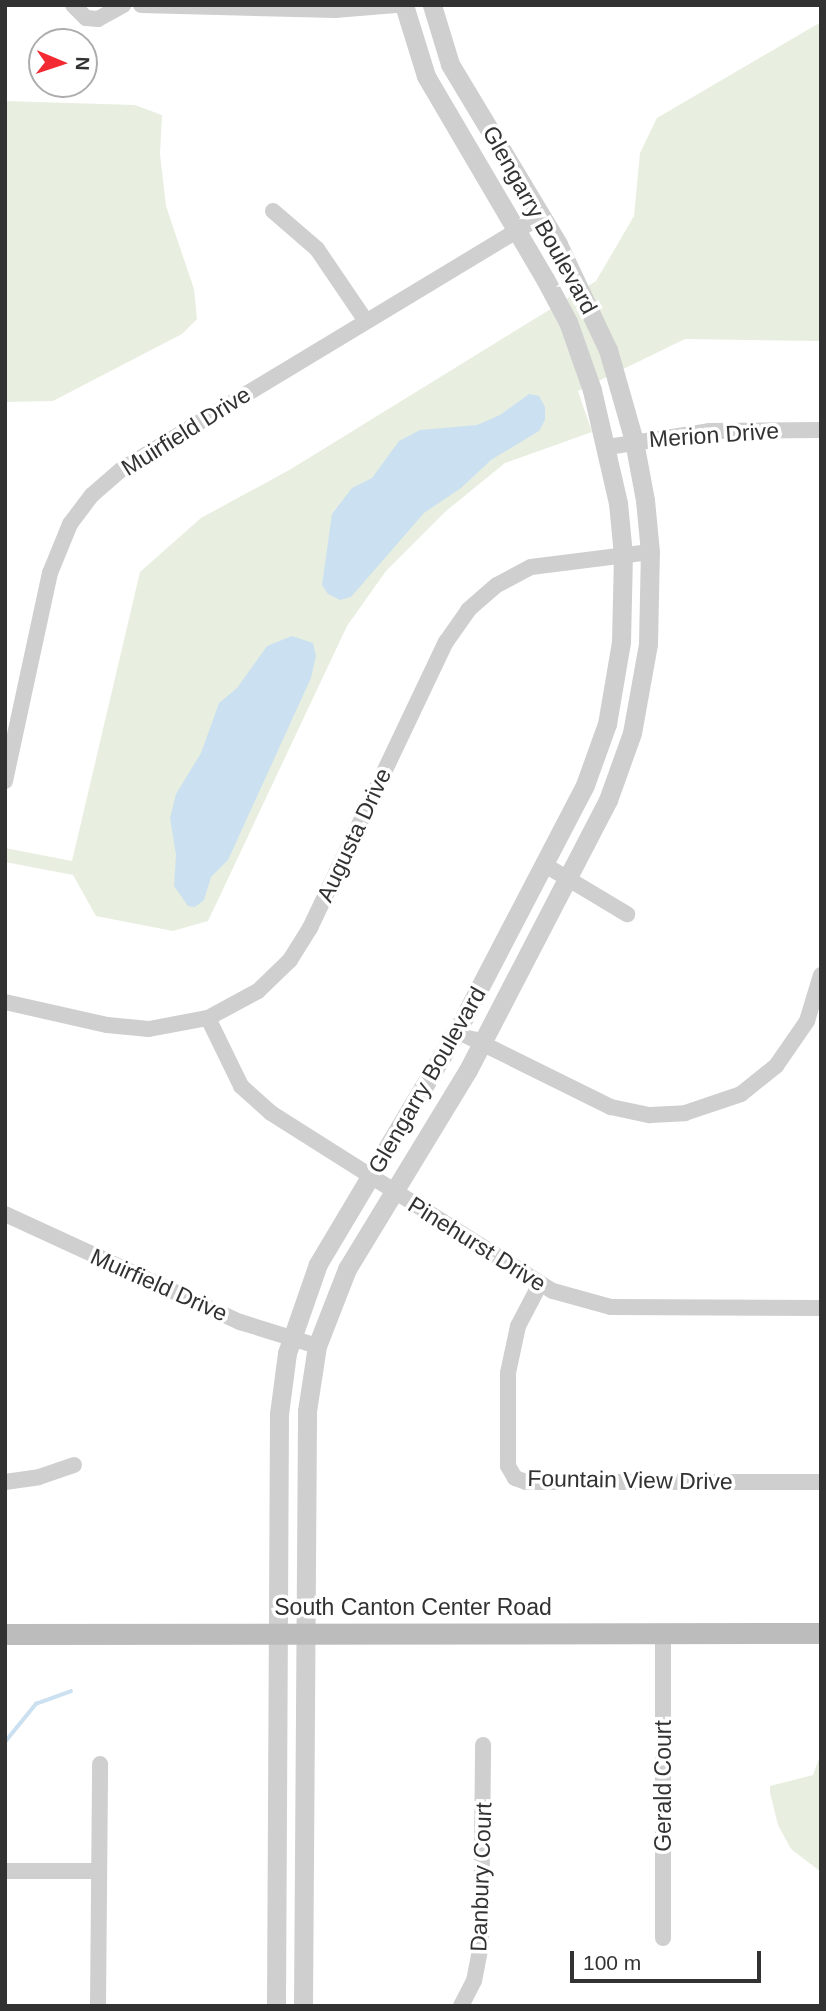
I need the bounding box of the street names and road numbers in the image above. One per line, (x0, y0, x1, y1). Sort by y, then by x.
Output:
street label: Glengarry Boulevard (477, 121, 603, 319)
street label: Muirfield Drive (116, 380, 256, 482)
street label: Merion Drive (648, 417, 780, 453)
street label: Augusta Drive (311, 764, 397, 906)
street label: Glengarry Boulevard (362, 982, 492, 1178)
street label: Pinehurst Drive (403, 1191, 551, 1297)
street label: Muirfield Drive (86, 1243, 232, 1327)
street label: Fountain View Drive (527, 1464, 733, 1496)
street label: South Canton Center Road (274, 1593, 552, 1621)
street label: Gerald Court (649, 1720, 677, 1852)
street label: Danbury Court (465, 1802, 497, 1952)

